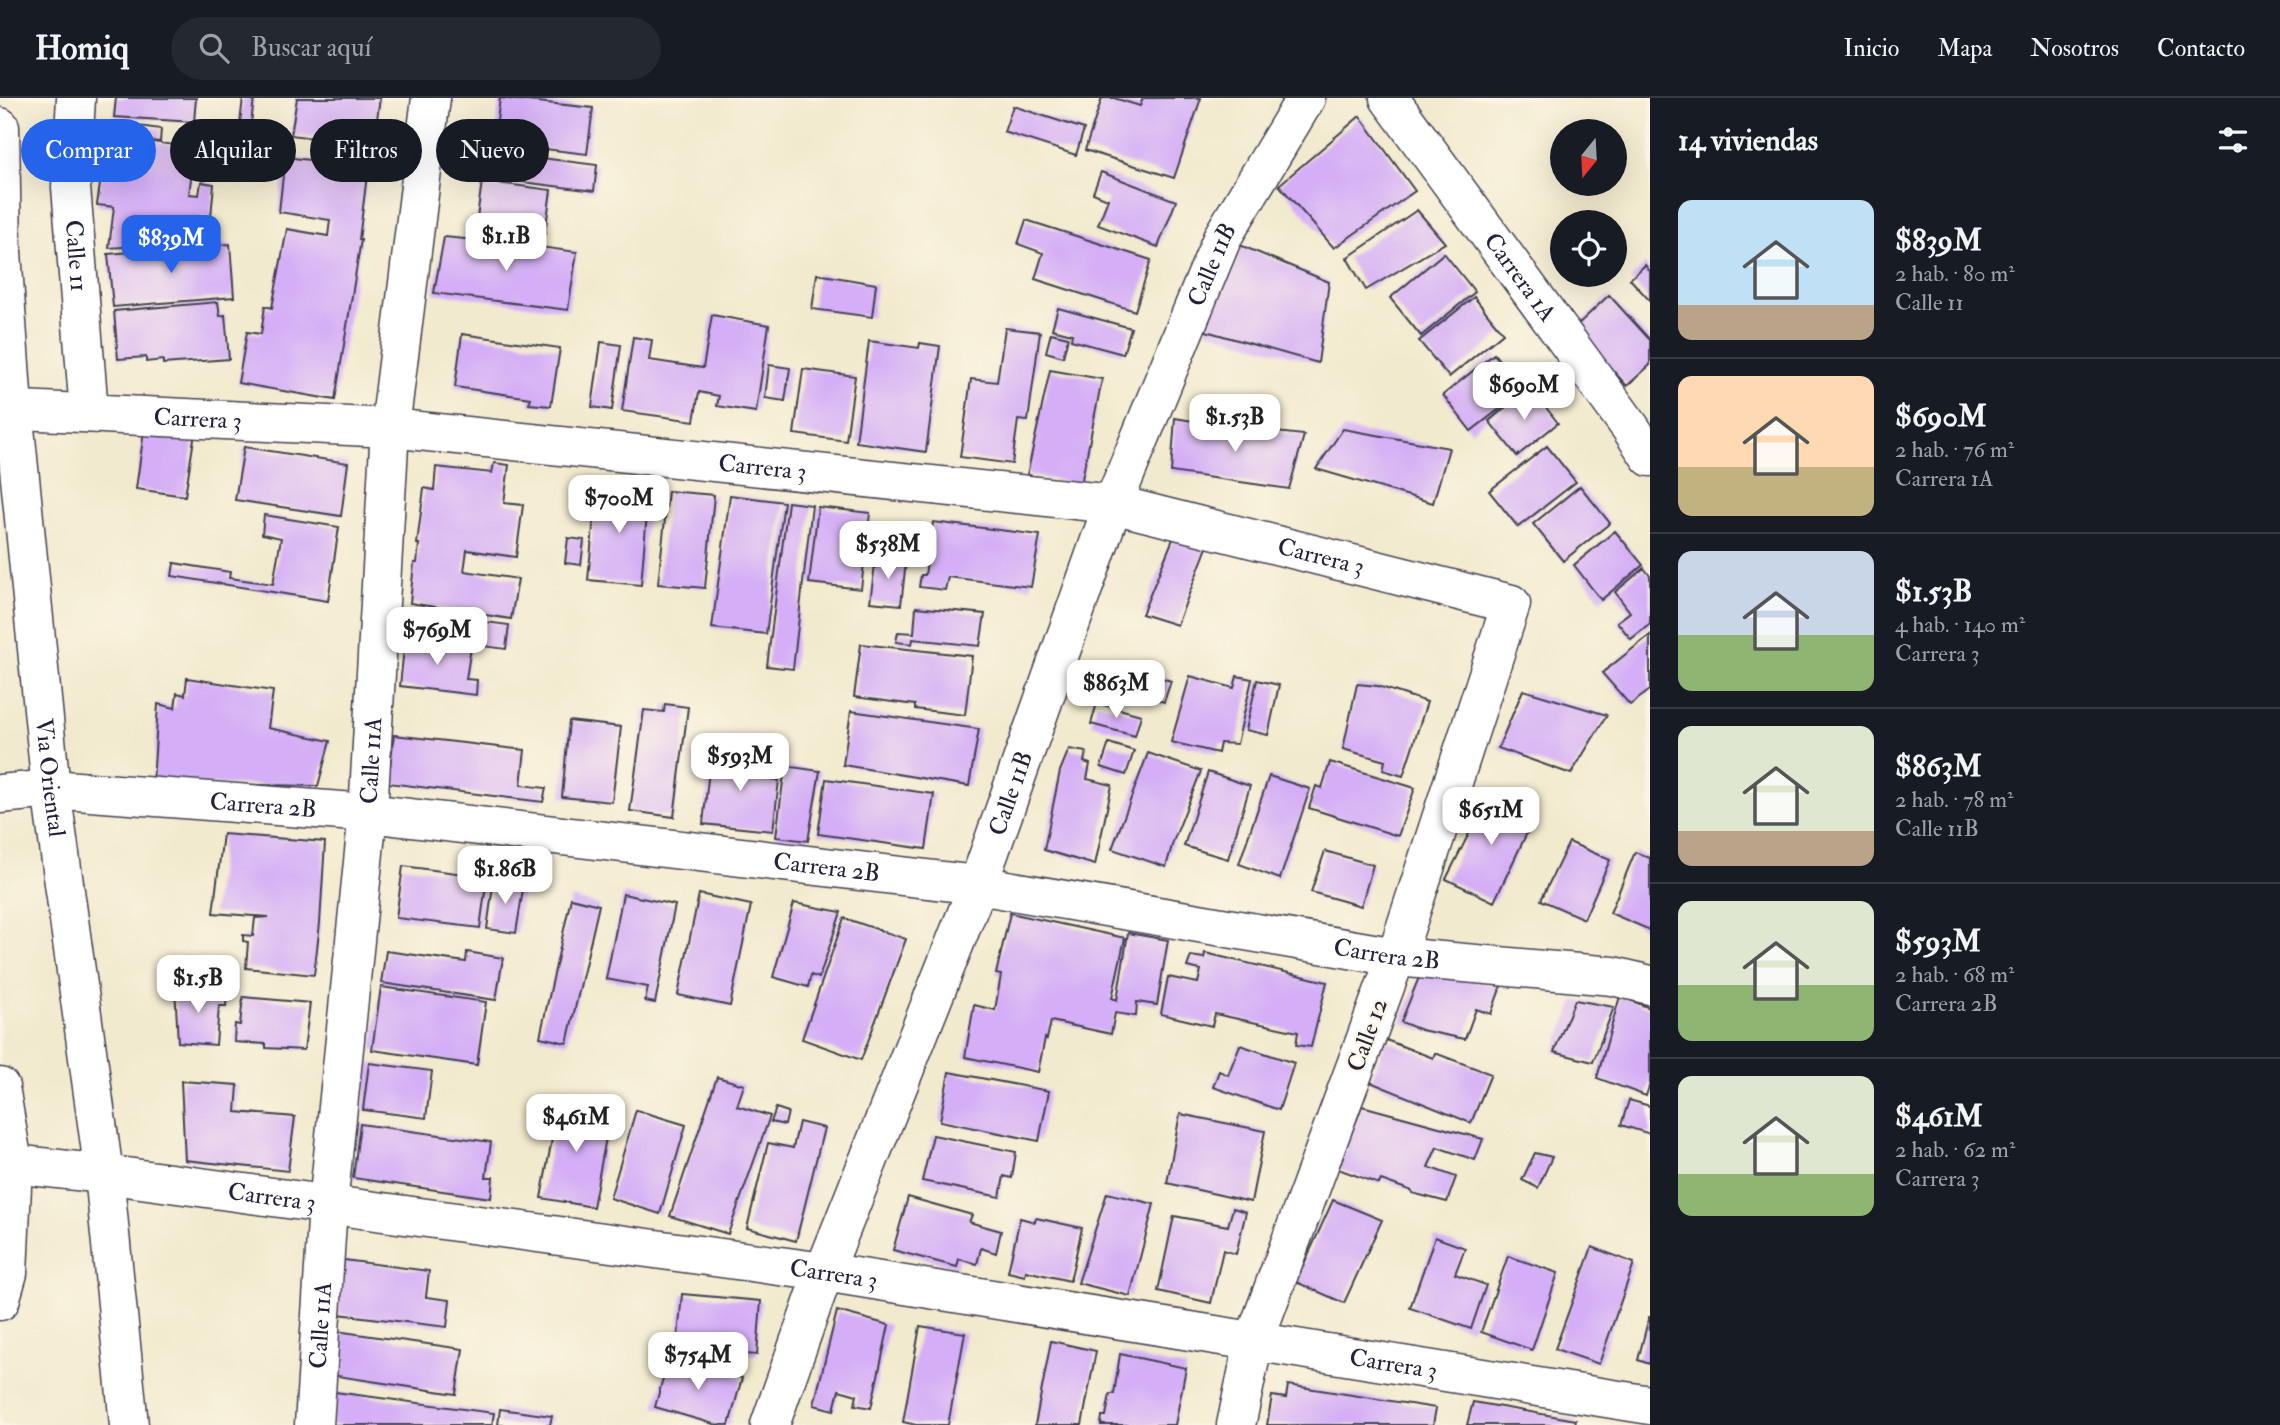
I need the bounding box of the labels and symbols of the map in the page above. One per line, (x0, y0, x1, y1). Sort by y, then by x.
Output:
north arrow (1550, 119, 1628, 196)
pin: $1.1B (457, 214, 555, 273)
pin: $839M (122, 216, 220, 275)
street label: Calle 11B (1181, 217, 1243, 311)
street label: Calle 11 (58, 219, 94, 293)
street label: Carrera 1A (1477, 227, 1563, 328)
pin: $690M (1475, 362, 1573, 422)
pin: $1.53B (1178, 394, 1292, 454)
street label: Carrera 3 (153, 402, 243, 437)
street label: Carrera 3 (717, 448, 808, 488)
pin: $700M (570, 476, 668, 535)
pin: $538M (839, 522, 937, 581)
street label: Carrera 3 (1274, 531, 1368, 583)
pin: $769M (388, 608, 486, 667)
pin: $863M (1067, 660, 1165, 720)
street label: Calle 11A (354, 716, 389, 805)
street label: Via Oriental (28, 717, 72, 839)
pin: $593M (691, 734, 789, 793)
street label: Calle 11B (982, 747, 1040, 840)
street label: Carrera 2B (209, 786, 318, 825)
pin: $651M (1442, 788, 1540, 847)
pin: $1.86B (448, 846, 562, 906)
street label: Carrera 2B (772, 846, 882, 889)
street label: Carrera 2B (1331, 932, 1441, 977)
pin: $1.5B (149, 956, 247, 1015)
street label: Calle 12 (1340, 994, 1395, 1076)
pin: $461M (527, 1094, 625, 1154)
street label: Carrera 3 (226, 1176, 318, 1219)
street label: Carrera 3 (788, 1253, 880, 1296)
street label: Calle 11A (303, 1281, 339, 1370)
pin: $754M (649, 1332, 747, 1392)
street label: Carrera 3 (1347, 1342, 1439, 1387)

